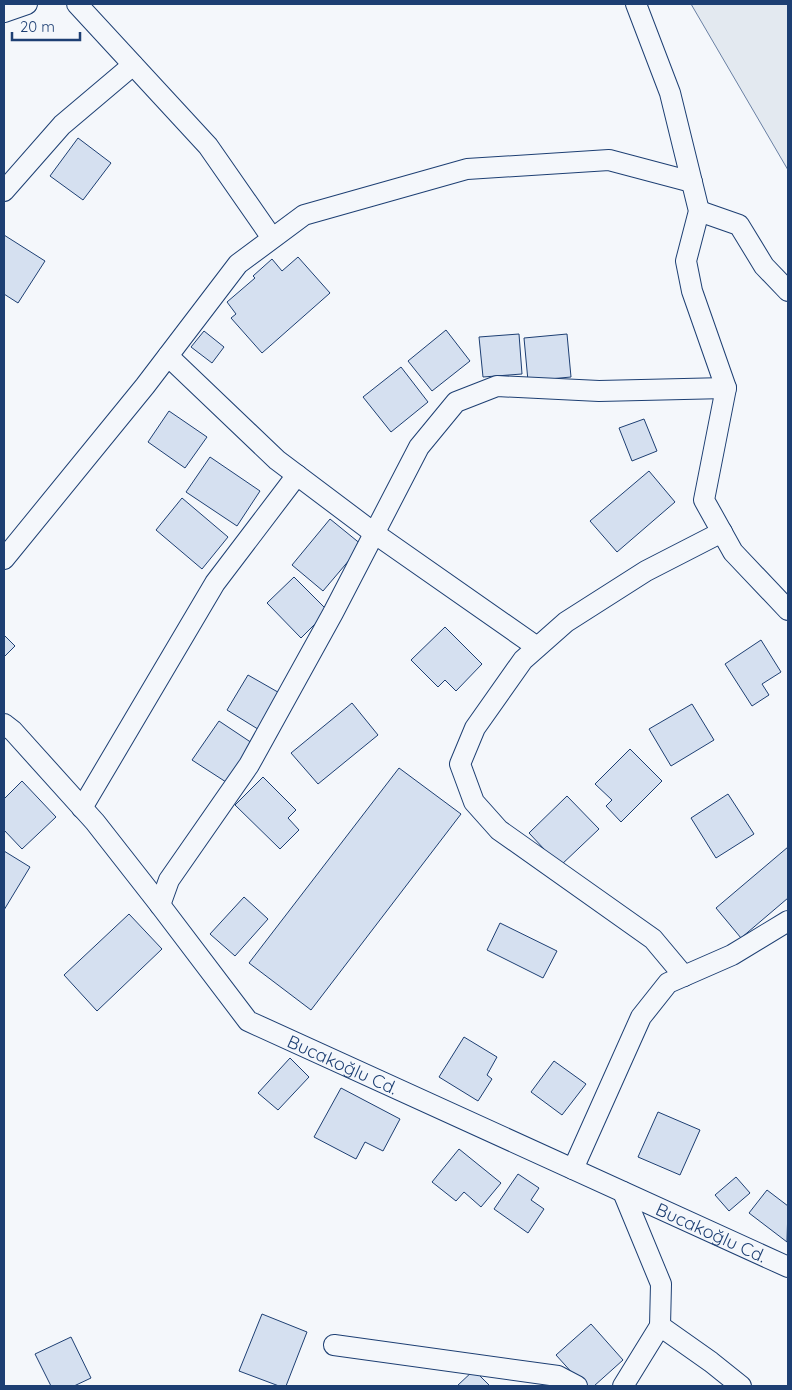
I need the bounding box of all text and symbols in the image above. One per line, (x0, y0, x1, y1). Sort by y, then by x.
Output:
scale bar (12, 10, 80, 42)
text: 20 m (20, 17, 55, 36)
street label: Bucakoğlu Cd. (284, 1029, 402, 1099)
street label: Bucakoğlu Cd. (652, 1197, 770, 1267)

